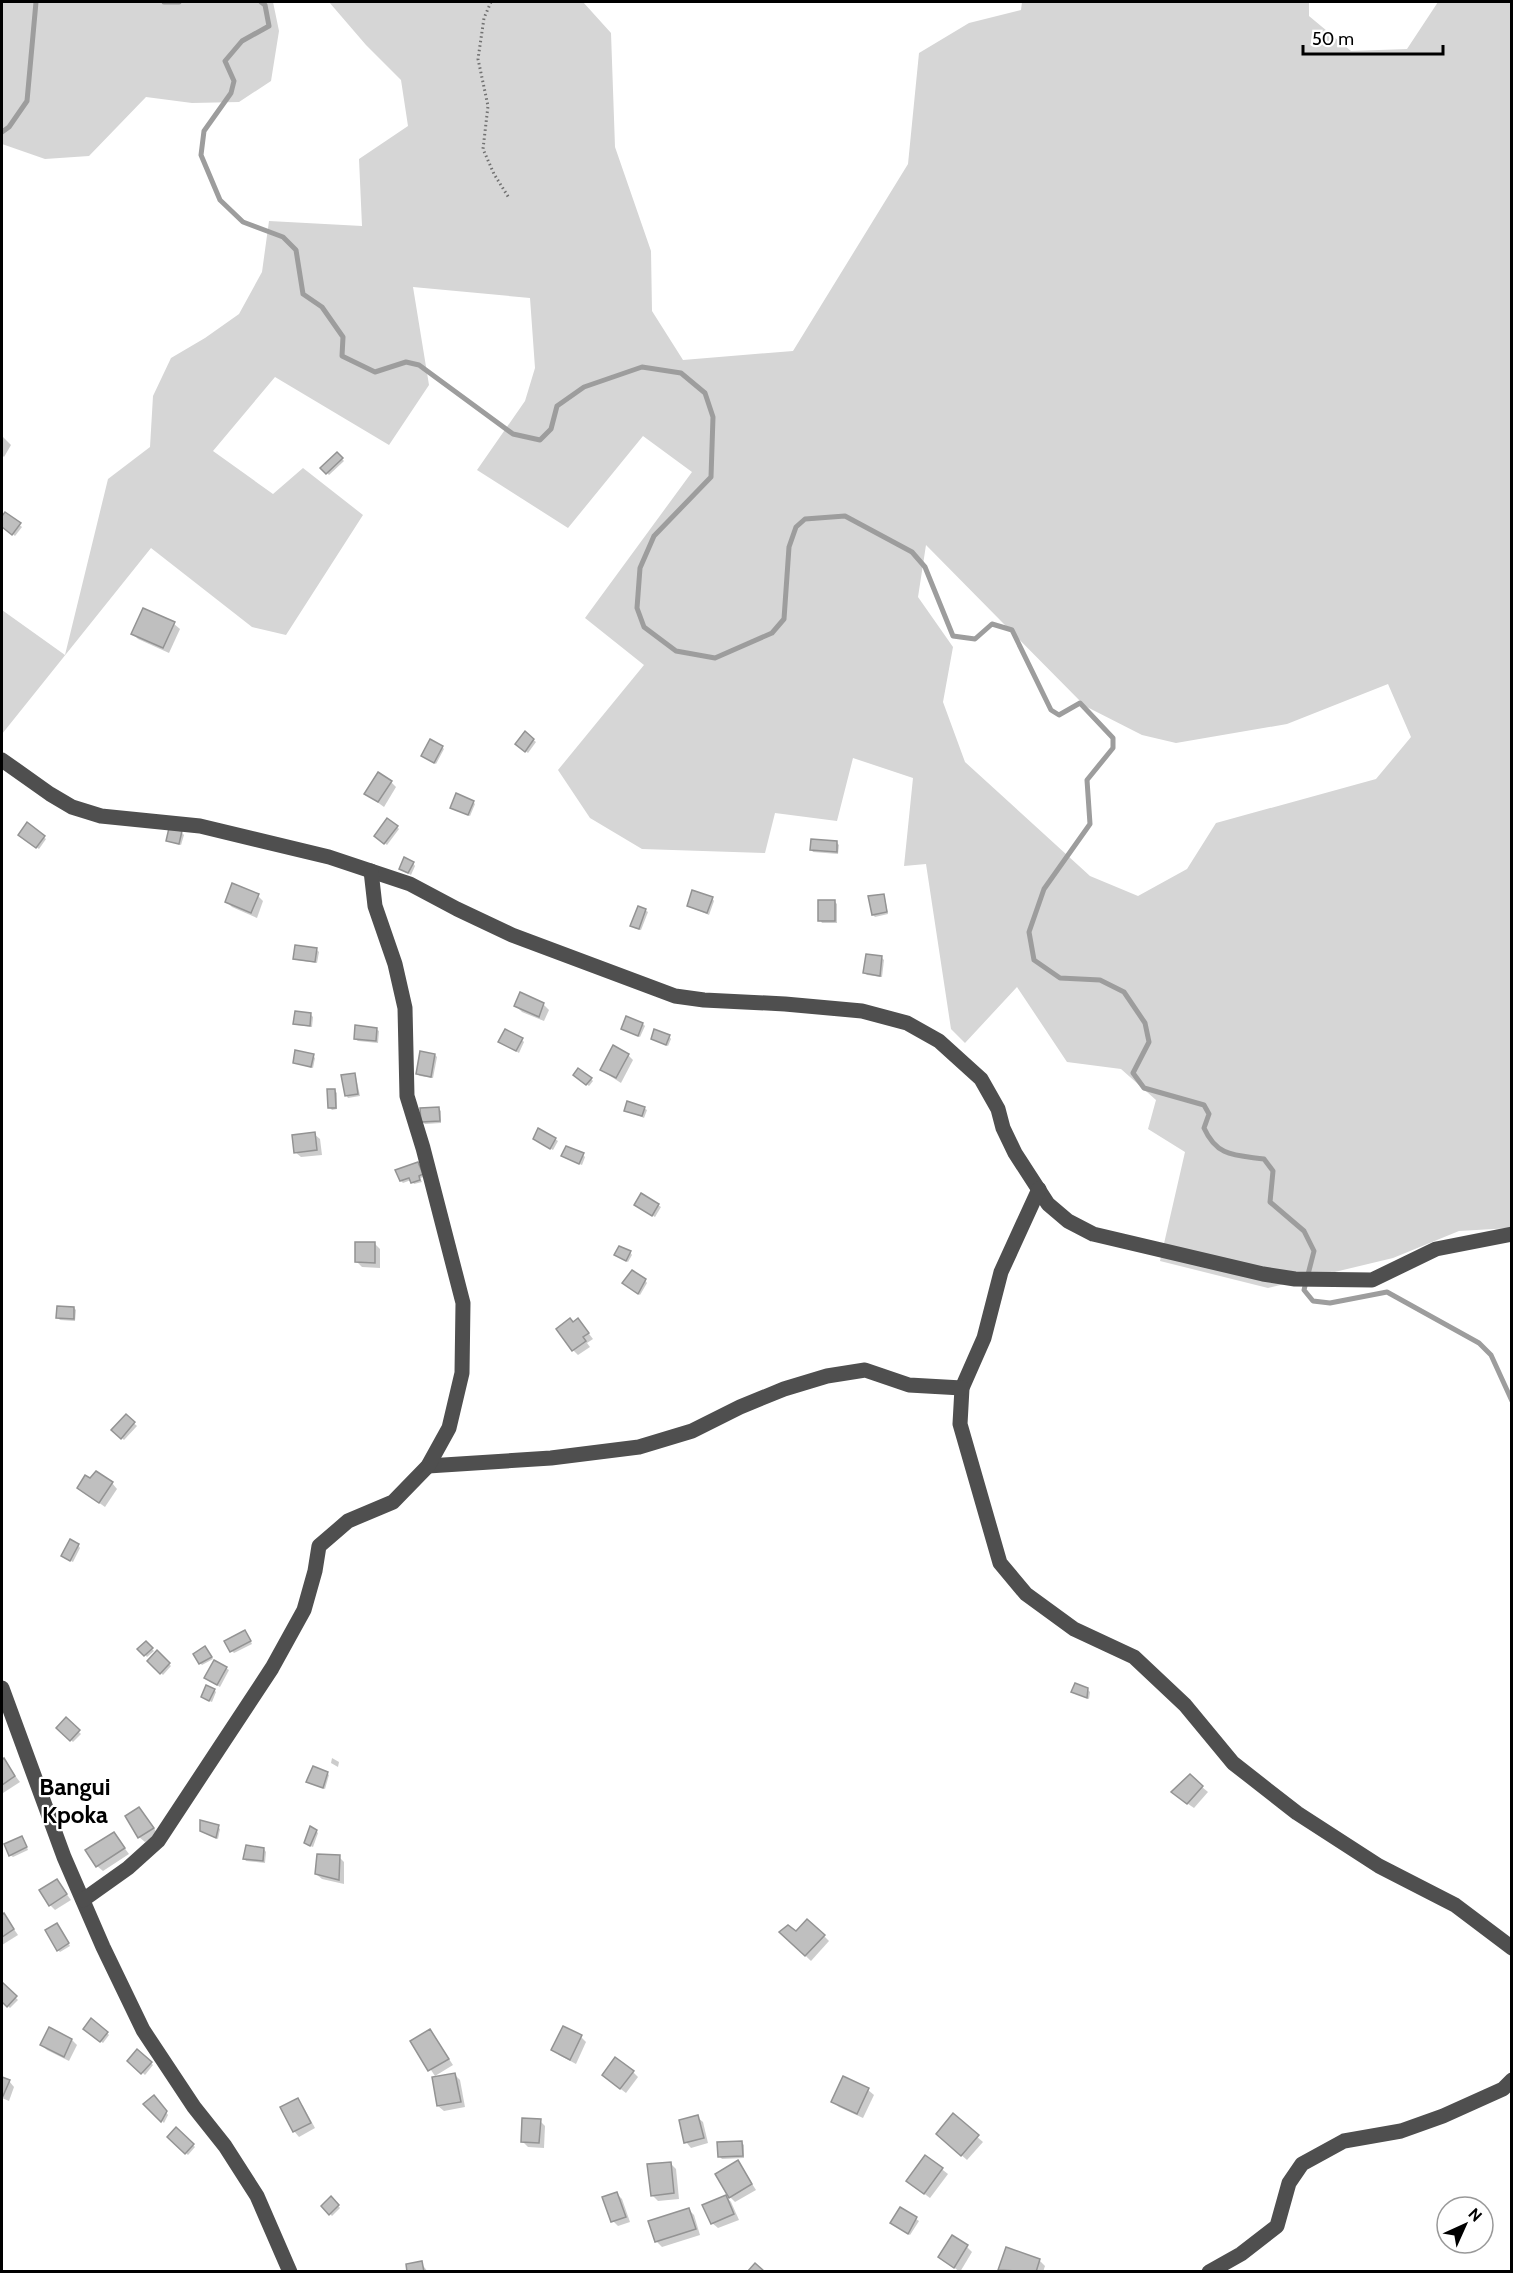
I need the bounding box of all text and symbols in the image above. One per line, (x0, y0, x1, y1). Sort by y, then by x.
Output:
scale bar (1303, 18, 1442, 56)
text: 50 m (1312, 28, 1354, 50)
district label: Bangui Kpoka (39, 1772, 111, 1829)
north arrow (1435, 2195, 1495, 2255)
text: N (1465, 2204, 1486, 2225)

